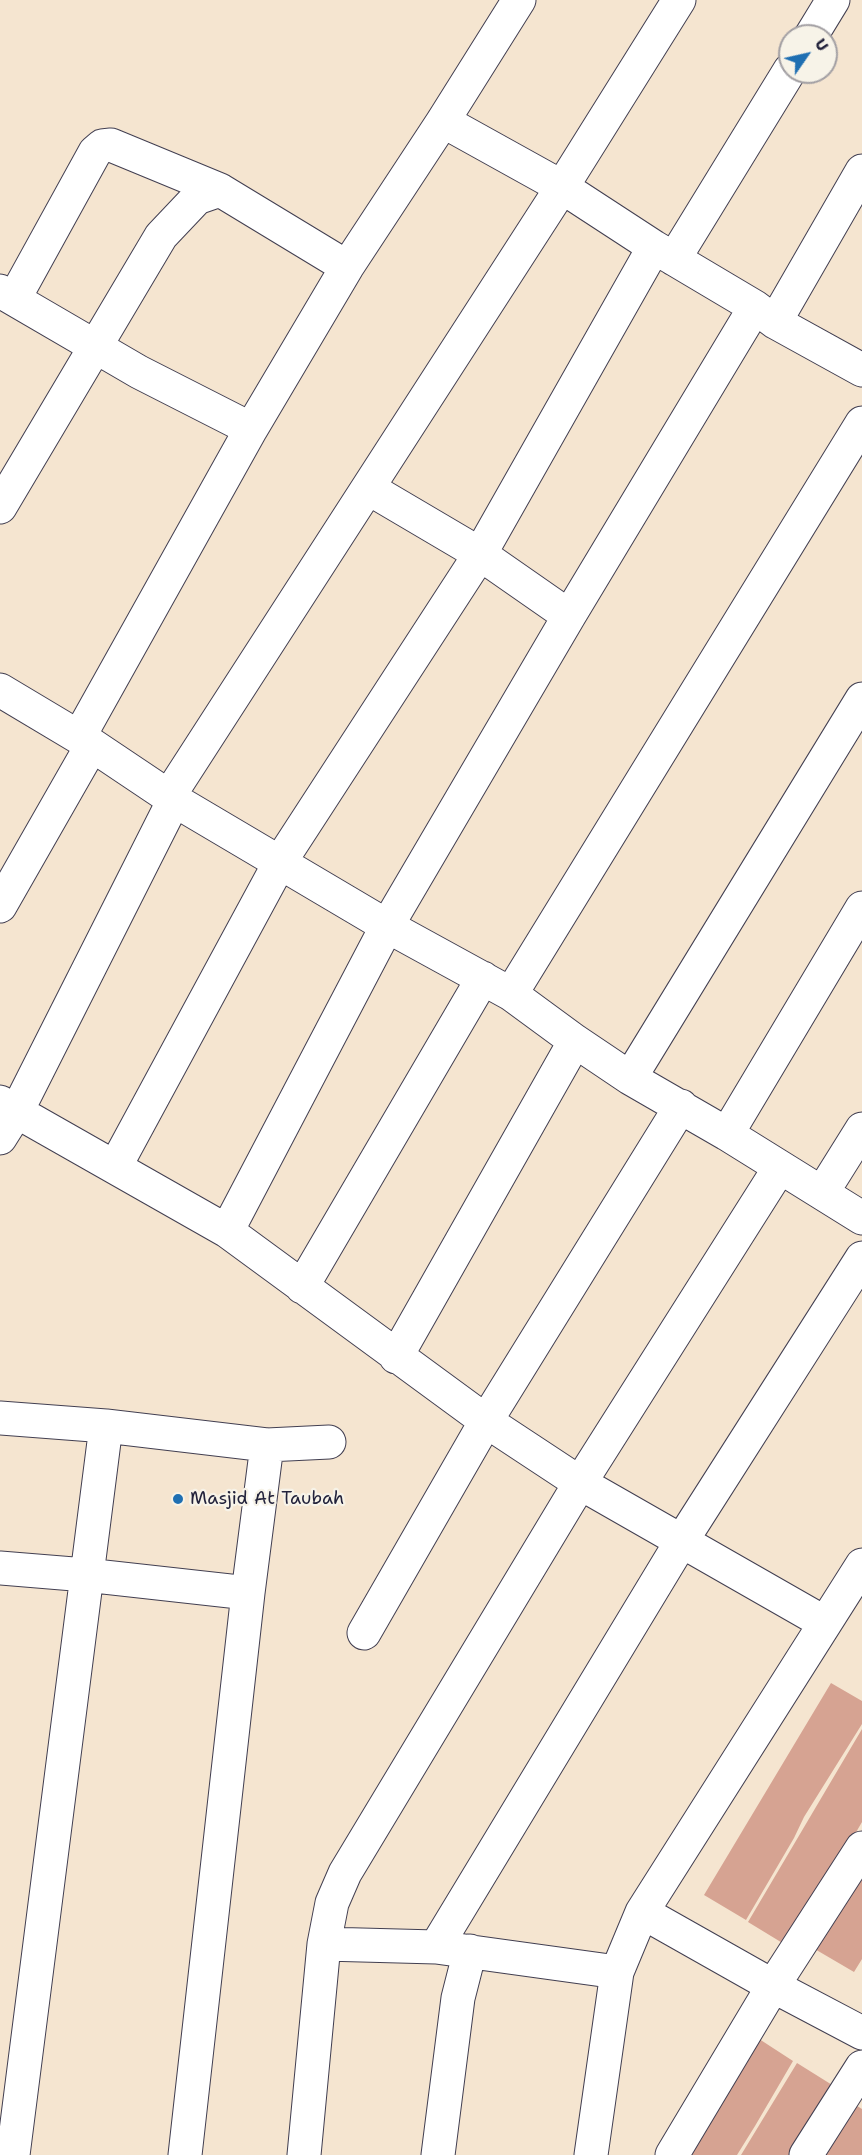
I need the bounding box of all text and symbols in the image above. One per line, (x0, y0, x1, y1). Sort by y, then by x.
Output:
north arrow (778, 24, 838, 84)
text: U (810, 34, 833, 55)
place label: Masjid At Taubah (190, 1488, 344, 1510)
marker: Masjid At Taubah (171, 1492, 185, 1506)

